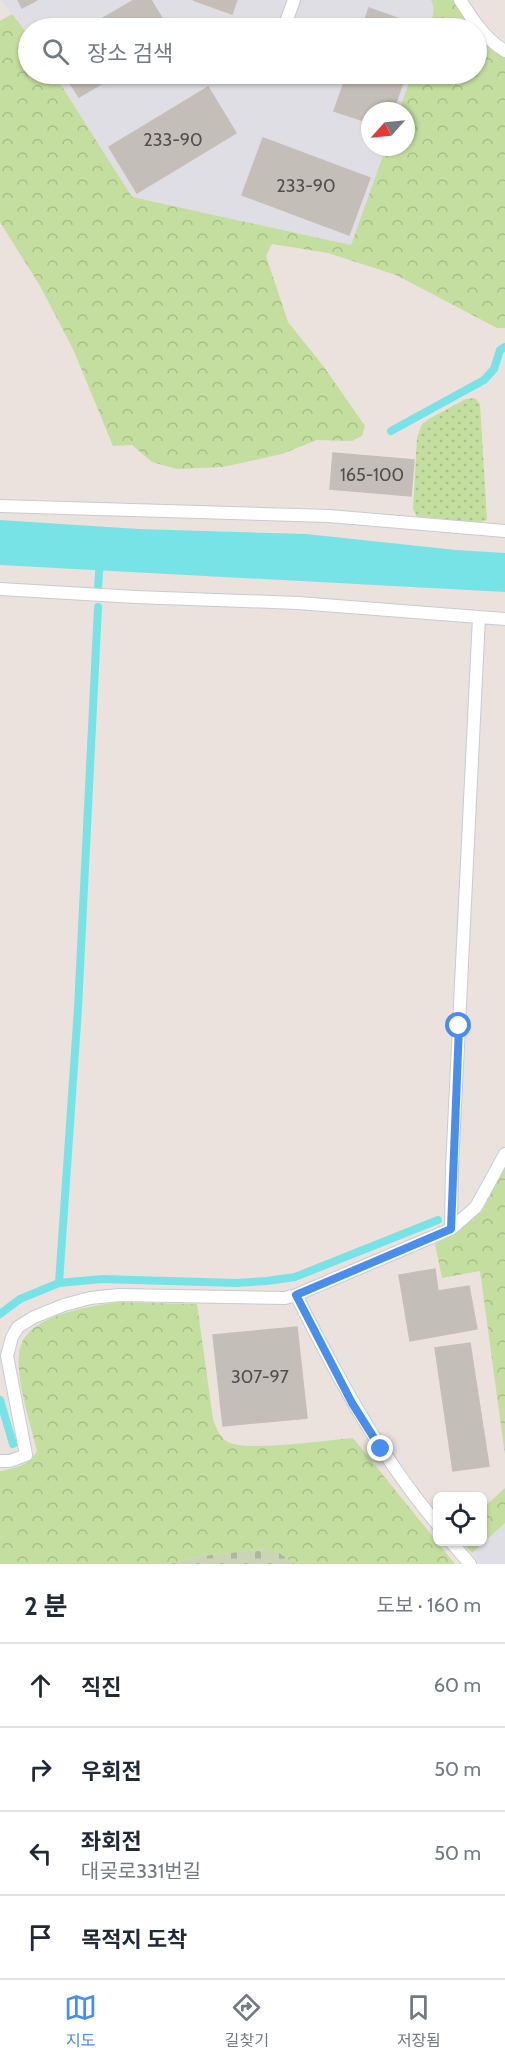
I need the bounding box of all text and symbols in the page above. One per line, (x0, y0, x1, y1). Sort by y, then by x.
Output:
search box (18, 18, 487, 84)
icon: search (39, 35, 72, 68)
text: 장소 검색 (87, 40, 173, 67)
north arrow (361, 102, 415, 156)
house number: 233-90 (143, 129, 203, 151)
house number: 233-90 (276, 175, 336, 197)
house number: 165-100 (340, 464, 404, 486)
route start (445, 1012, 471, 1038)
house number: 307-97 (231, 1366, 289, 1388)
route end (367, 1435, 393, 1461)
map controls (433, 1492, 487, 1546)
button: locate (433, 1492, 487, 1546)
text: 2 분 (24, 1590, 68, 1622)
text: 도보 · 160 m (377, 1593, 481, 1617)
icon: ahead (24, 1669, 57, 1702)
text: 60 m (434, 1673, 481, 1697)
text: 직진 (81, 1674, 121, 1701)
icon: right (24, 1753, 57, 1786)
text: 50 m (434, 1757, 481, 1781)
text: 우회전 (81, 1758, 142, 1785)
text: 좌회전 (81, 1828, 142, 1855)
icon: left (24, 1837, 57, 1870)
text: 50 m (434, 1841, 481, 1865)
text: 대곶로331번길 (81, 1859, 201, 1883)
icon: arrive (24, 1921, 57, 1954)
text: 목적지 도착 (81, 1926, 187, 1953)
tab: 지도 (64, 1991, 97, 2051)
tab: 길찾기 (225, 1991, 269, 2051)
tab: 저장됨 (397, 1991, 441, 2051)

